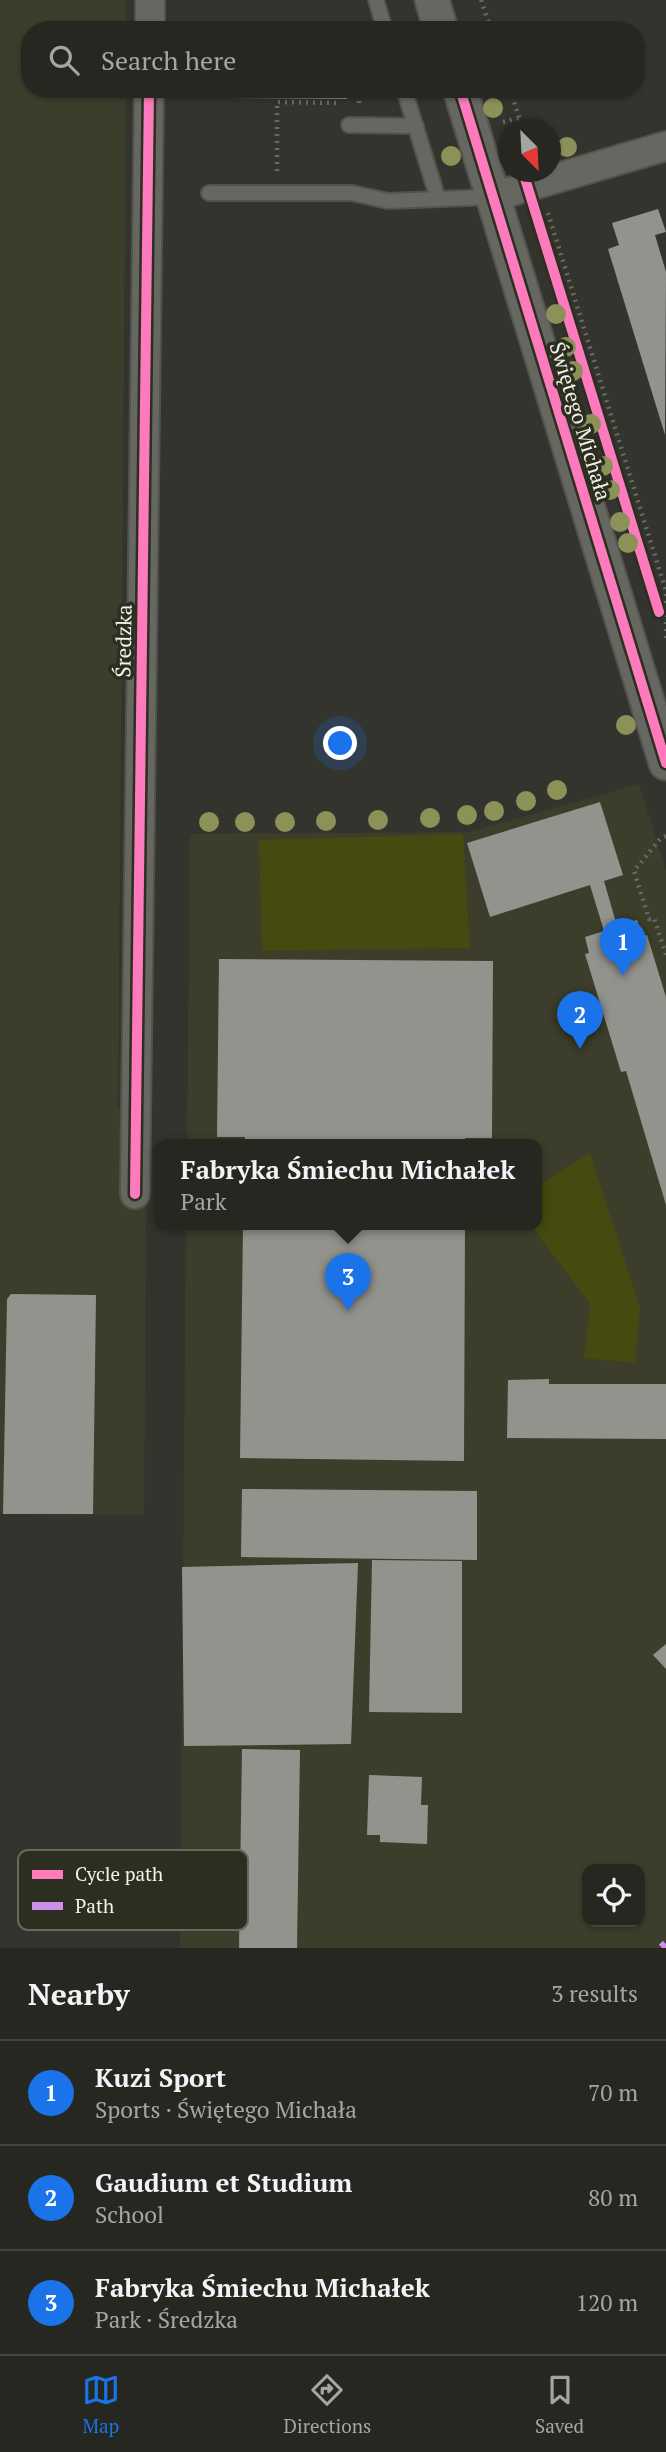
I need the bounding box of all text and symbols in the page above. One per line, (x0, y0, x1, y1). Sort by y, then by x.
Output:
search box (21, 21, 645, 98)
icon: search (45, 41, 83, 79)
text: Search here (101, 43, 236, 77)
north arrow (498, 119, 561, 182)
street label: Świętego Michała (544, 338, 619, 504)
street label: Średzka (108, 604, 138, 678)
your location (323, 726, 357, 760)
pin: 1 (600, 918, 646, 976)
pin: 2 (557, 991, 603, 1049)
popup (154, 1139, 542, 1230)
text: Fabryka Śmiechu Michałek (181, 1152, 515, 1186)
text: Park (181, 1186, 227, 1217)
pin: 3 (325, 1253, 371, 1311)
legend (18, 1850, 248, 1930)
text: Cycle path (75, 1861, 163, 1886)
map controls (582, 1864, 645, 1927)
button: locate (582, 1864, 645, 1927)
text: Path (75, 1893, 114, 1918)
text: Nearby (28, 1974, 130, 2014)
text: 3 results (551, 1978, 638, 2009)
text: Kuzi Sport (95, 2060, 226, 2094)
text: 1 (45, 2077, 58, 2108)
text: 70 m (588, 2077, 638, 2108)
text: Sports · Świętego Michała (95, 2094, 357, 2125)
text: Gaudium et Studium (95, 2165, 352, 2199)
text: 2 (45, 2182, 58, 2213)
text: 80 m (588, 2182, 638, 2213)
text: School (95, 2199, 164, 2230)
text: Fabryka Śmiechu Michałek (95, 2270, 430, 2304)
text: 3 (45, 2287, 58, 2318)
text: 120 m (576, 2287, 638, 2318)
text: Park · Średzka (95, 2304, 238, 2335)
tab: Map (82, 2371, 120, 2438)
tab: Directions (284, 2371, 371, 2438)
tab: Saved (535, 2371, 584, 2438)

